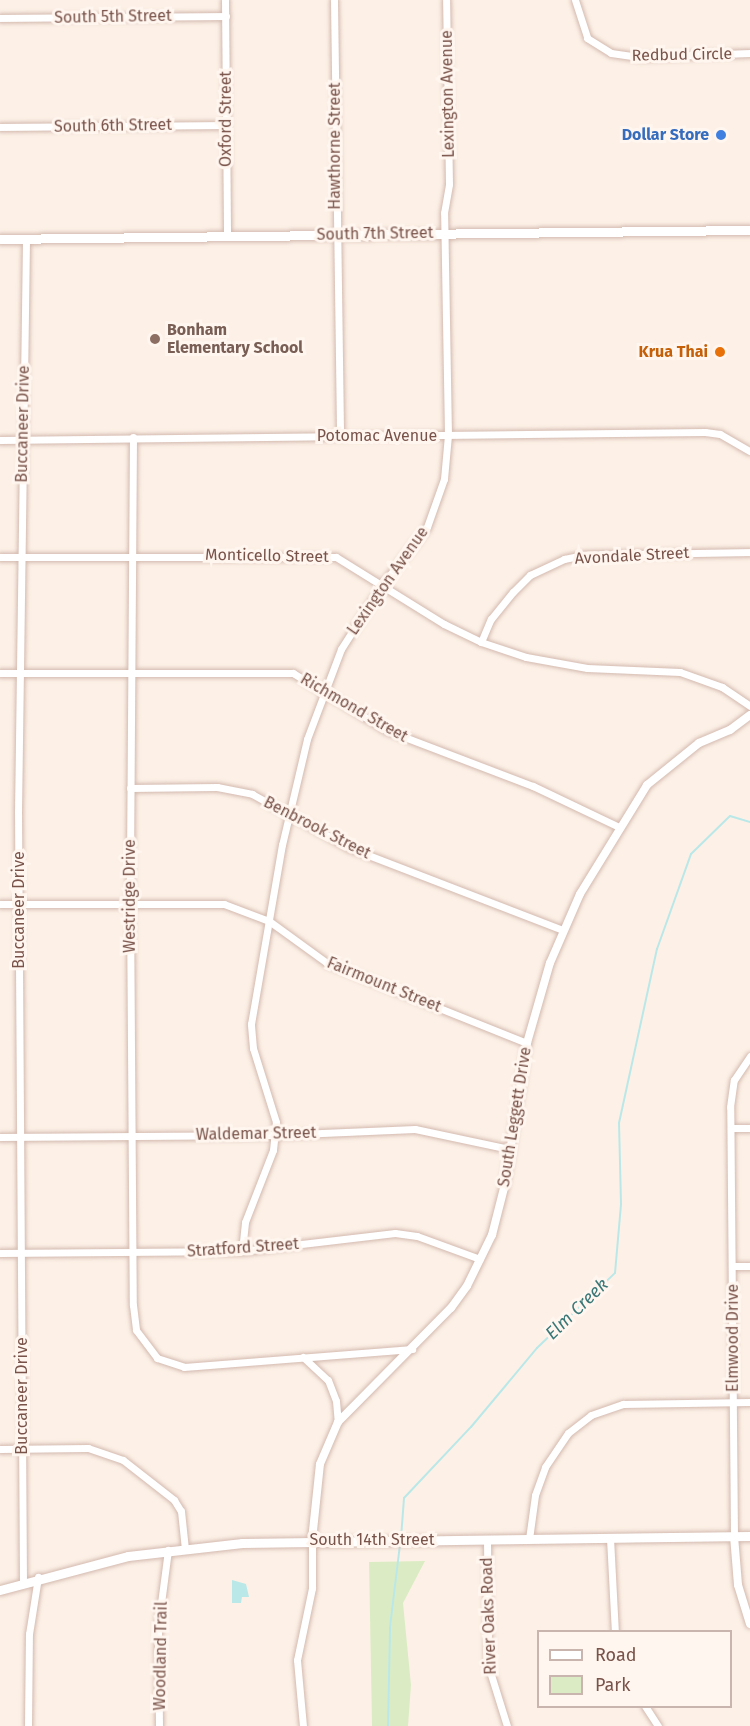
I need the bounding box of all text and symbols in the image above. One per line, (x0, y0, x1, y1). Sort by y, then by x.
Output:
street label: South 5th Street (54, 6, 172, 28)
street label: Lexington Avenue (437, 30, 459, 158)
street label: Redbud Circle (632, 45, 732, 65)
street label: Oxford Street (216, 71, 236, 167)
street label: Hawthorne Street (325, 82, 345, 210)
street label: South 6th Street (54, 115, 172, 137)
place label: Dollar Store (622, 125, 709, 145)
marker: Dollar Store (714, 128, 728, 142)
street label: South 7th Street (317, 223, 433, 245)
place label: Bonham Elementary School (167, 320, 303, 358)
marker: Bonham Elementary School (148, 332, 162, 346)
place label: Krua Thai (639, 342, 708, 362)
marker: Krua Thai (713, 345, 727, 359)
street label: Buccaneer Drive (12, 365, 34, 483)
street label: Potomac Avenue (317, 426, 437, 446)
street label: Lexington Avenue (344, 523, 432, 639)
street label: Avondale Street (574, 543, 690, 569)
street label: Monticello Street (205, 545, 329, 567)
street label: Richmond Street (297, 669, 411, 747)
street label: Benbrook Street (260, 793, 374, 863)
street label: Westridge Drive (120, 839, 140, 953)
street label: Buccaneer Drive (9, 851, 29, 969)
street label: Fairmount Street (324, 953, 444, 1017)
street label: South Leggett Drive (494, 1046, 536, 1188)
street label: Waldemar Street (196, 1123, 316, 1145)
street label: Stratford Street (186, 1235, 300, 1261)
water label: Elm Creek (541, 1274, 613, 1344)
street label: Elmwood Drive (723, 1284, 743, 1392)
street label: Buccaneer Drive (12, 1337, 32, 1455)
street label: South 14th Street (309, 1530, 435, 1550)
street label: River Oaks Road (477, 1557, 501, 1675)
street label: Woodland Trail (150, 1601, 172, 1711)
legend (537, 1630, 732, 1708)
text: Road (595, 1644, 637, 1666)
text: Park (595, 1674, 630, 1696)

